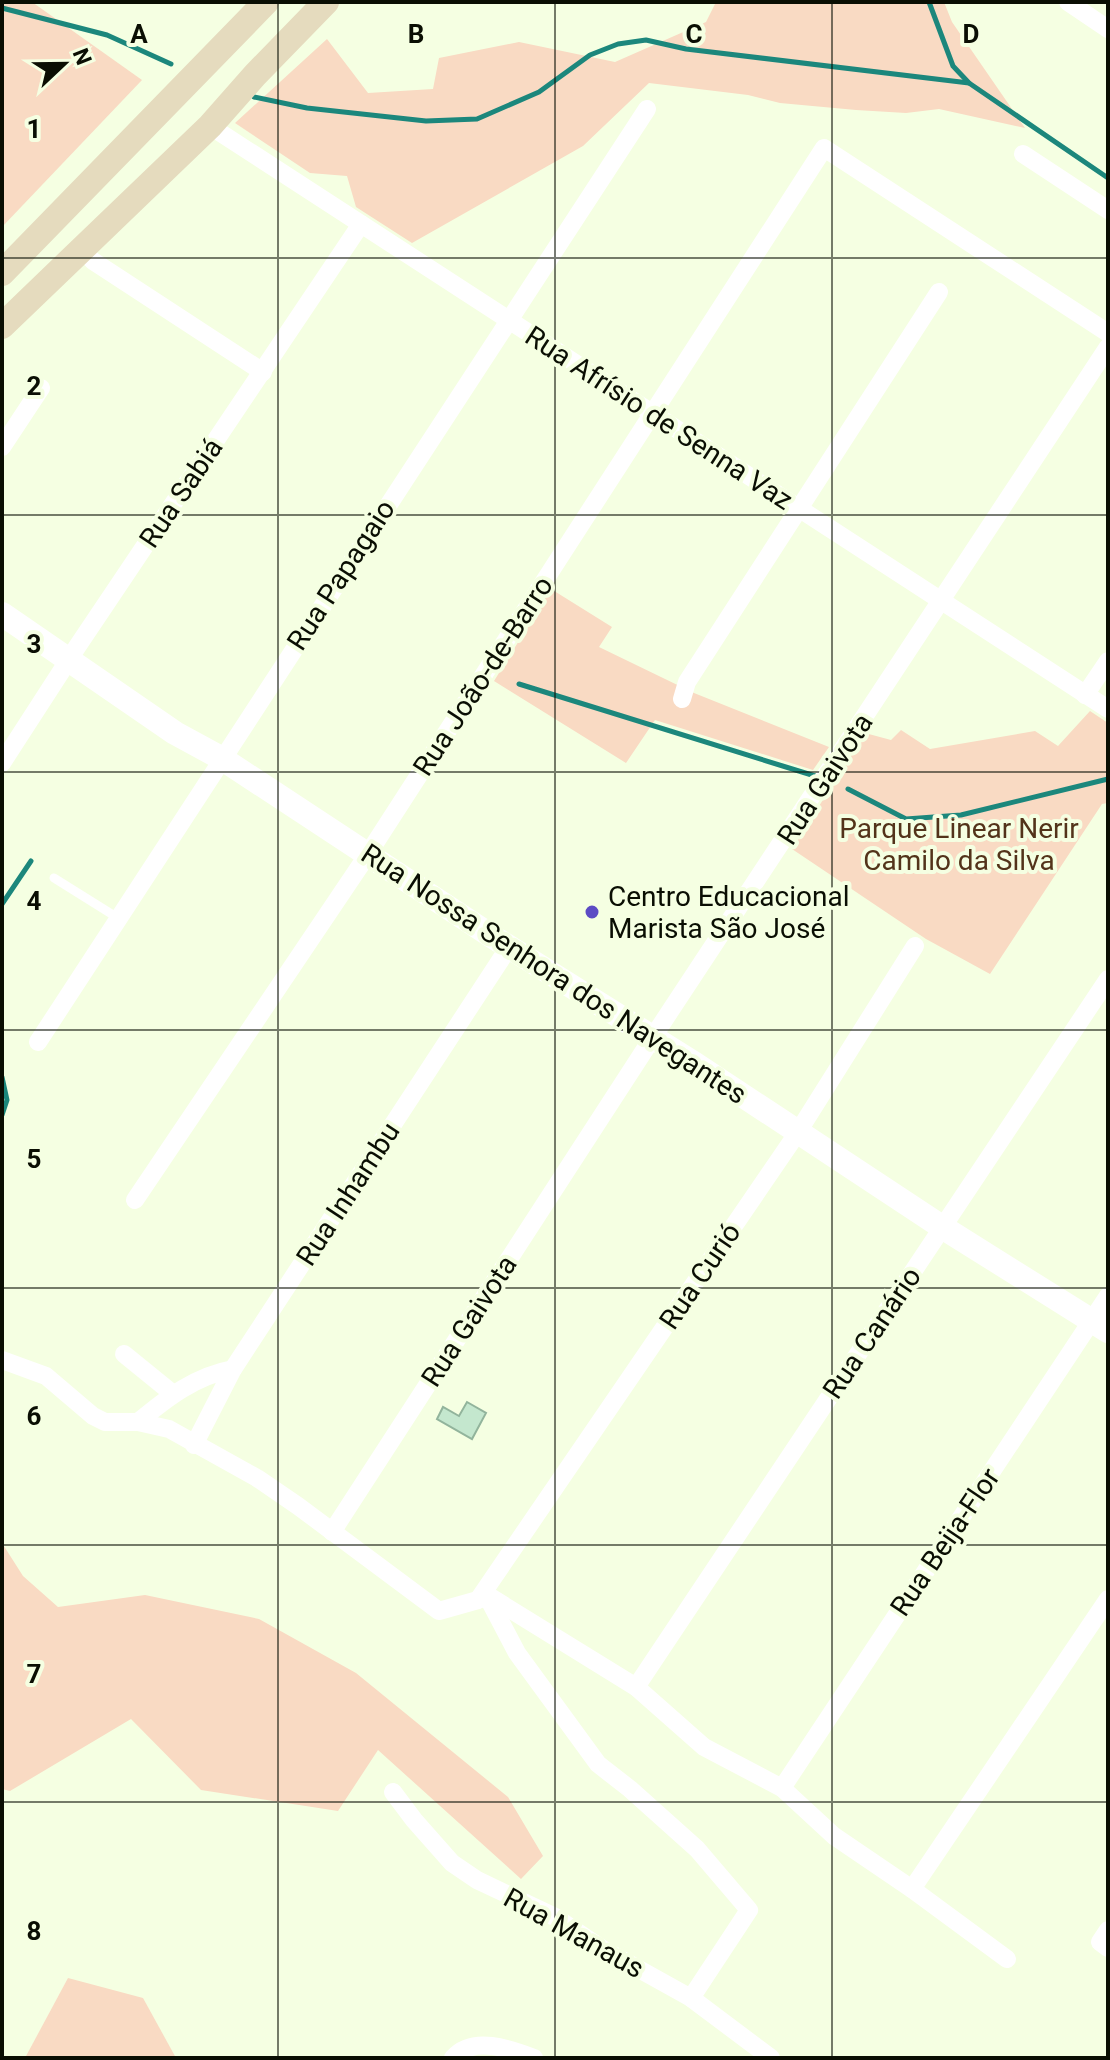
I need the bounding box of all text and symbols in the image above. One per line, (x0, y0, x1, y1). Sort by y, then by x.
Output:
text: A (130, 19, 148, 49)
text: B (408, 19, 424, 49)
text: C (685, 19, 703, 49)
text: D (963, 19, 979, 49)
north arrow (24, 24, 104, 104)
text: N (68, 45, 97, 69)
text: 1 (27, 114, 41, 144)
street label: Rua Afrísio de Senna Vaz (519, 319, 799, 517)
text: 2 (27, 371, 41, 401)
street label: Rua Sabiá (133, 432, 229, 554)
street label: Rua Papagaio (280, 494, 402, 656)
street label: Rua João-de-Barro (406, 570, 560, 782)
text: 3 (27, 629, 41, 659)
street label: Rua Gaivota (770, 707, 880, 851)
park label: Parque Linear Nerir Camilo da Silva (839, 812, 1079, 877)
street label: Rua Nossa Senhora dos Navegantes (355, 837, 753, 1111)
place label: Centro Educacional Marista São José (608, 880, 850, 945)
text: 4 (27, 886, 42, 916)
marker: Centro Educacional Marista São José (583, 903, 601, 921)
street label: Rua Inhambu (289, 1116, 407, 1272)
text: 5 (27, 1144, 41, 1174)
street label: Rua Curió (653, 1217, 747, 1335)
street label: Rua Gaivota (414, 1249, 524, 1393)
street label: Rua Canário (816, 1261, 928, 1405)
text: 6 (27, 1401, 42, 1431)
street label: Rua Beija-Flor (883, 1461, 1007, 1622)
text: 7 (27, 1659, 41, 1689)
street label: Rua Manaus (498, 1881, 650, 1985)
text: 8 (27, 1916, 41, 1946)

